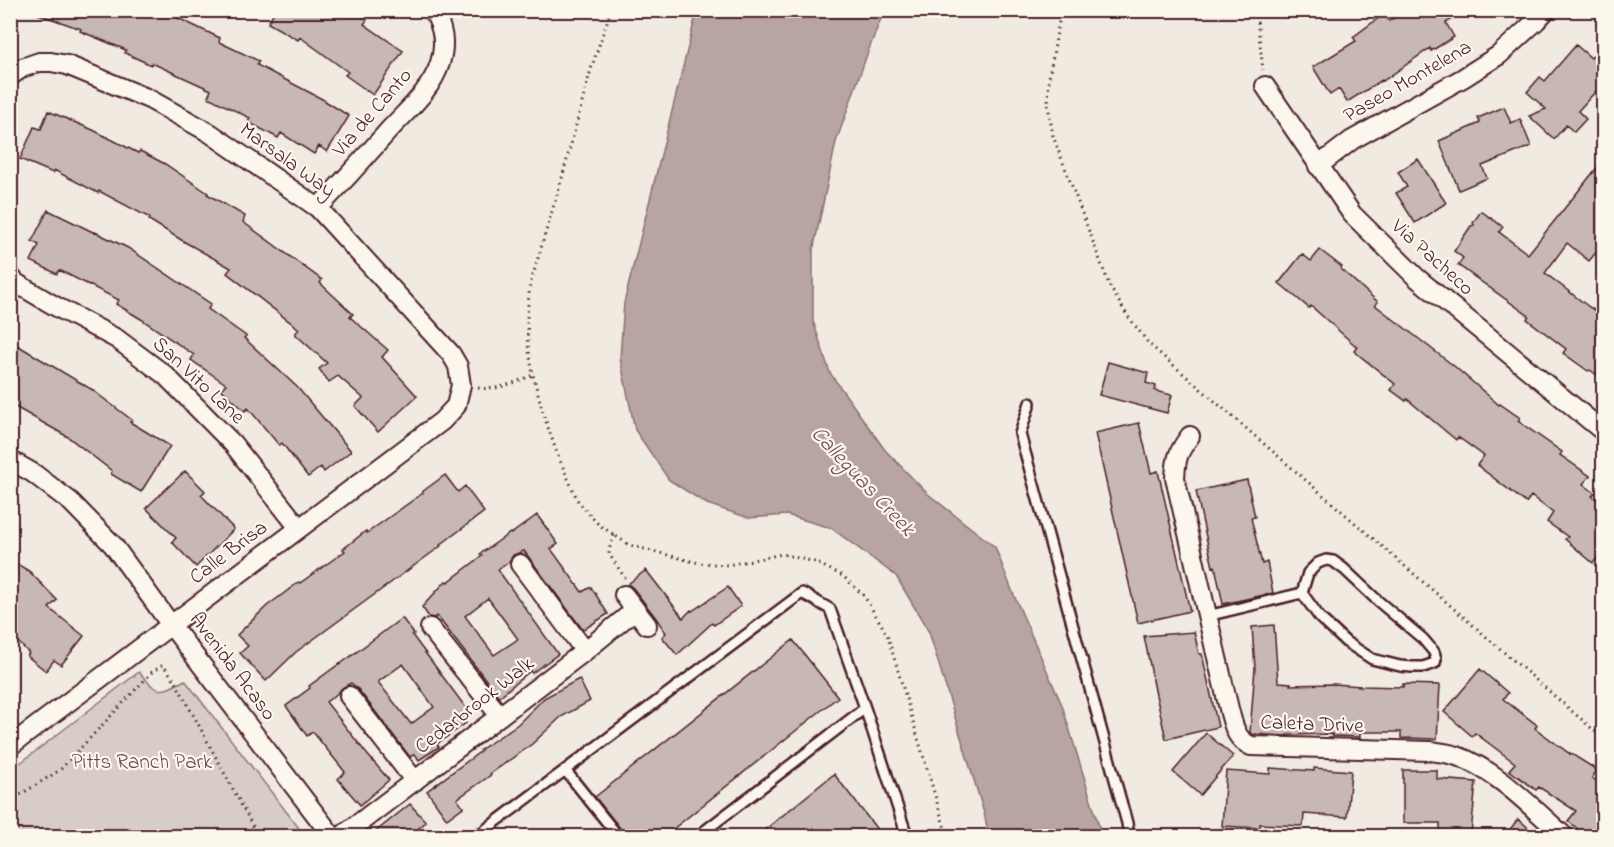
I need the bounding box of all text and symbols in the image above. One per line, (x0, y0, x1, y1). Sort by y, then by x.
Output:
street label: Paseo Montelena (1338, 33, 1478, 131)
street label: Via de Canto (325, 62, 420, 165)
street label: Marsala Way (232, 116, 341, 208)
street label: Via Pacheco (1383, 212, 1480, 303)
street label: San Vito Lane (145, 330, 252, 432)
water label: Calleguas Creek (802, 420, 923, 545)
street label: Calle Brisa (184, 514, 274, 592)
street label: Avenida Acaso (181, 607, 283, 728)
street label: Cedarbrook Walk (409, 649, 542, 762)
street label: Caleta Drive (1260, 708, 1365, 742)
park label: Pitts Ranch Park (72, 748, 213, 778)

